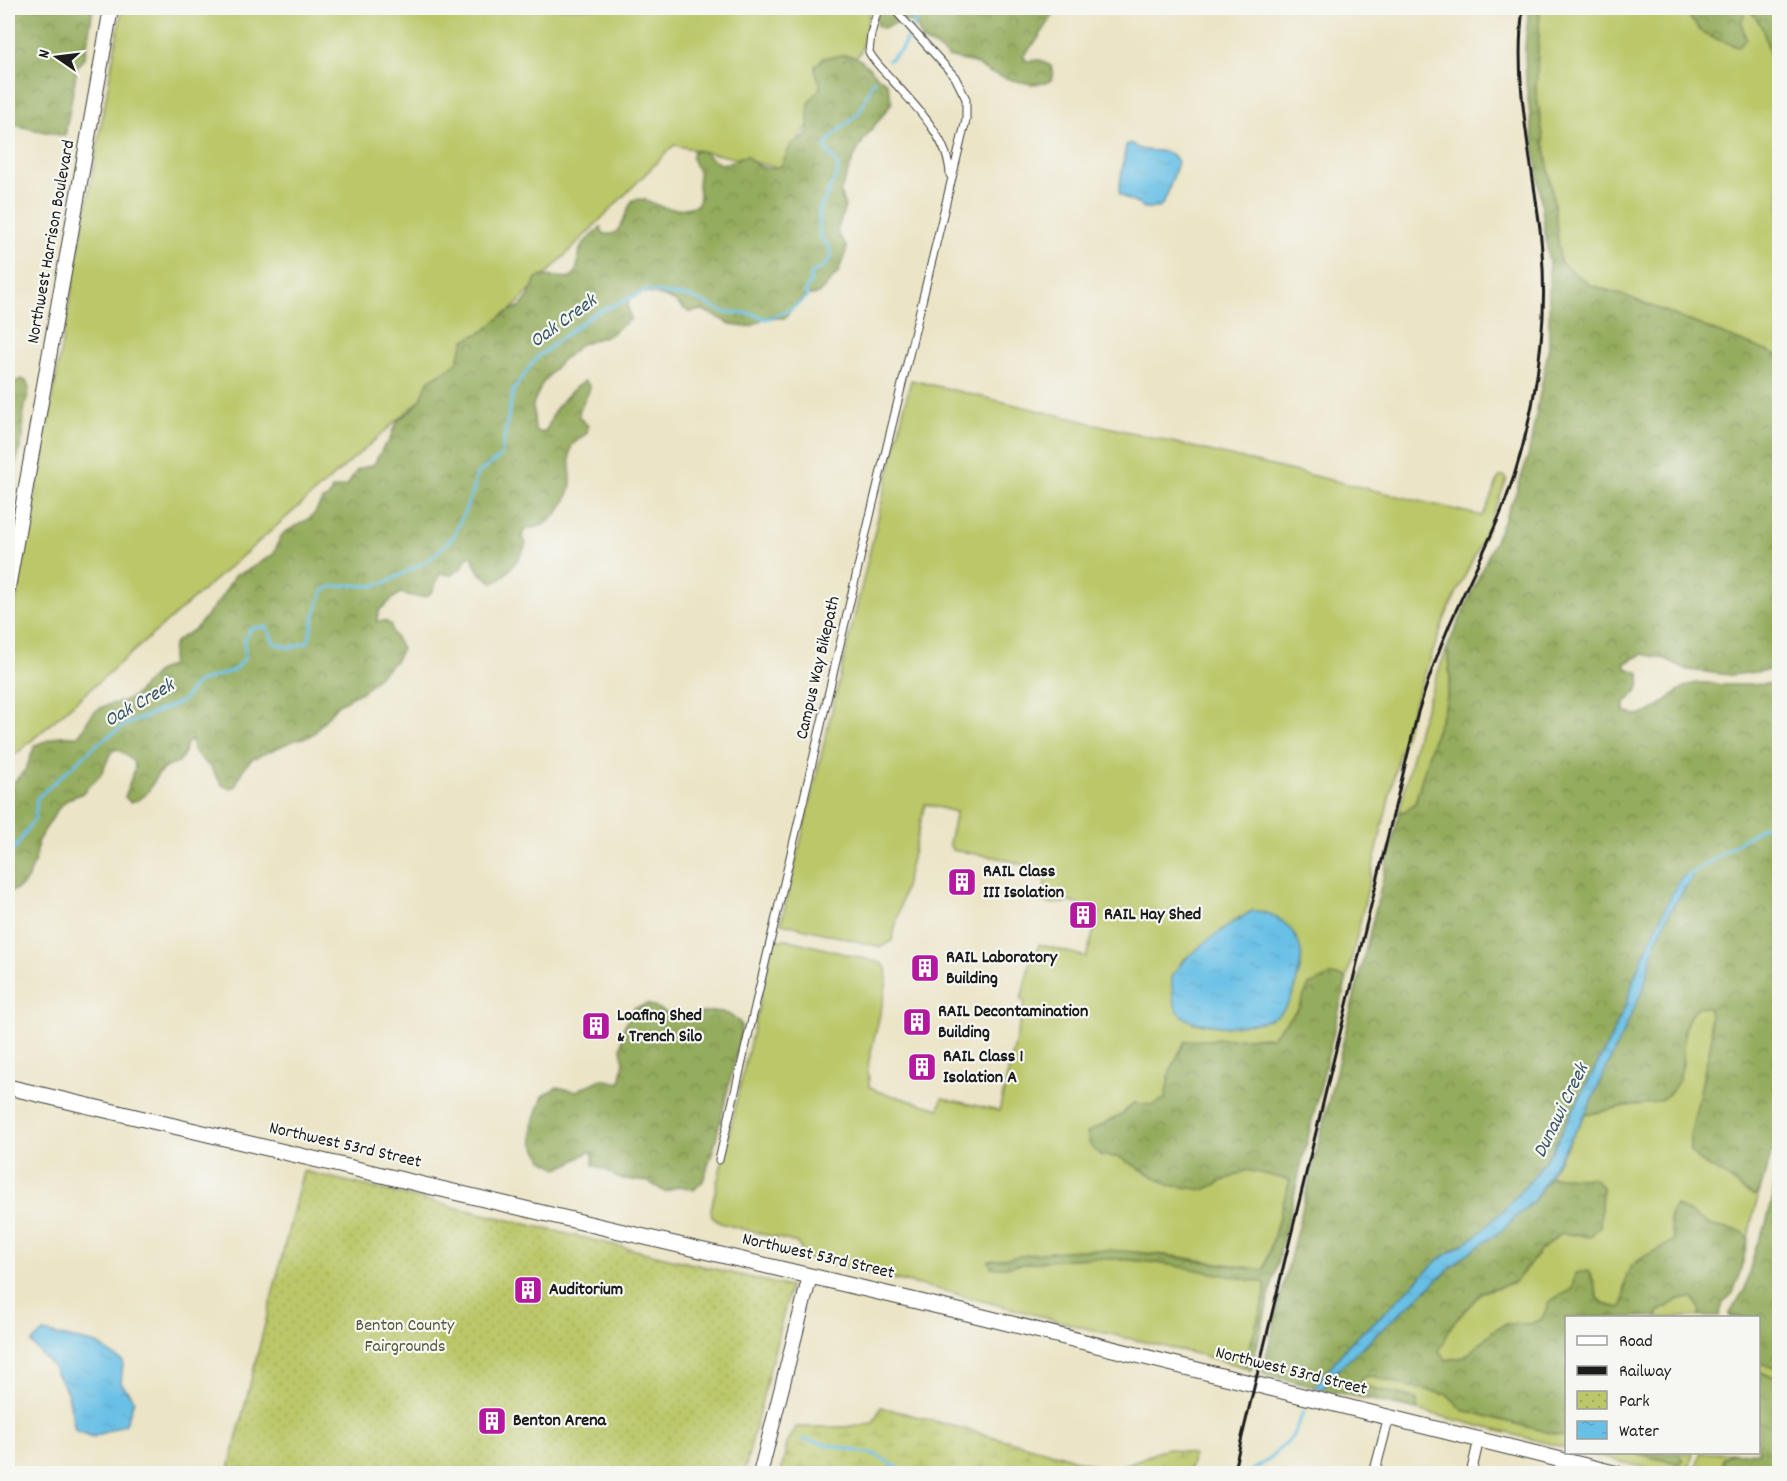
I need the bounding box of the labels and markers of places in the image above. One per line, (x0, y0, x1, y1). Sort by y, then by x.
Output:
place label: RAIL Class III Isolation (983, 860, 1064, 906)
building icon: RAIL Class III Isolation (946, 866, 978, 898)
building icon: RAIL Hay Shed (1067, 899, 1099, 931)
place label: RAIL Hay Shed (1104, 903, 1201, 928)
place label: RAIL Laboratory Building (946, 946, 1058, 992)
building icon: RAIL Laboratory Building (909, 952, 941, 984)
place label: RAIL Decontamination Building (938, 1000, 1088, 1046)
place label: Loafing Shed & Trench Silo (617, 1004, 702, 1050)
building icon: RAIL Decontamination Building (901, 1006, 933, 1038)
building icon: Loafing Shed & Trench Silo (580, 1010, 612, 1042)
place label: RAIL Class 1 Isolation A (943, 1045, 1024, 1091)
building icon: RAIL Class 1 Isolation A (906, 1051, 938, 1083)
building icon: Auditorium (512, 1274, 544, 1306)
place label: Auditorium (549, 1278, 623, 1303)
building icon: Benton Arena (476, 1405, 508, 1437)
place label: Benton Arena (513, 1409, 607, 1434)

